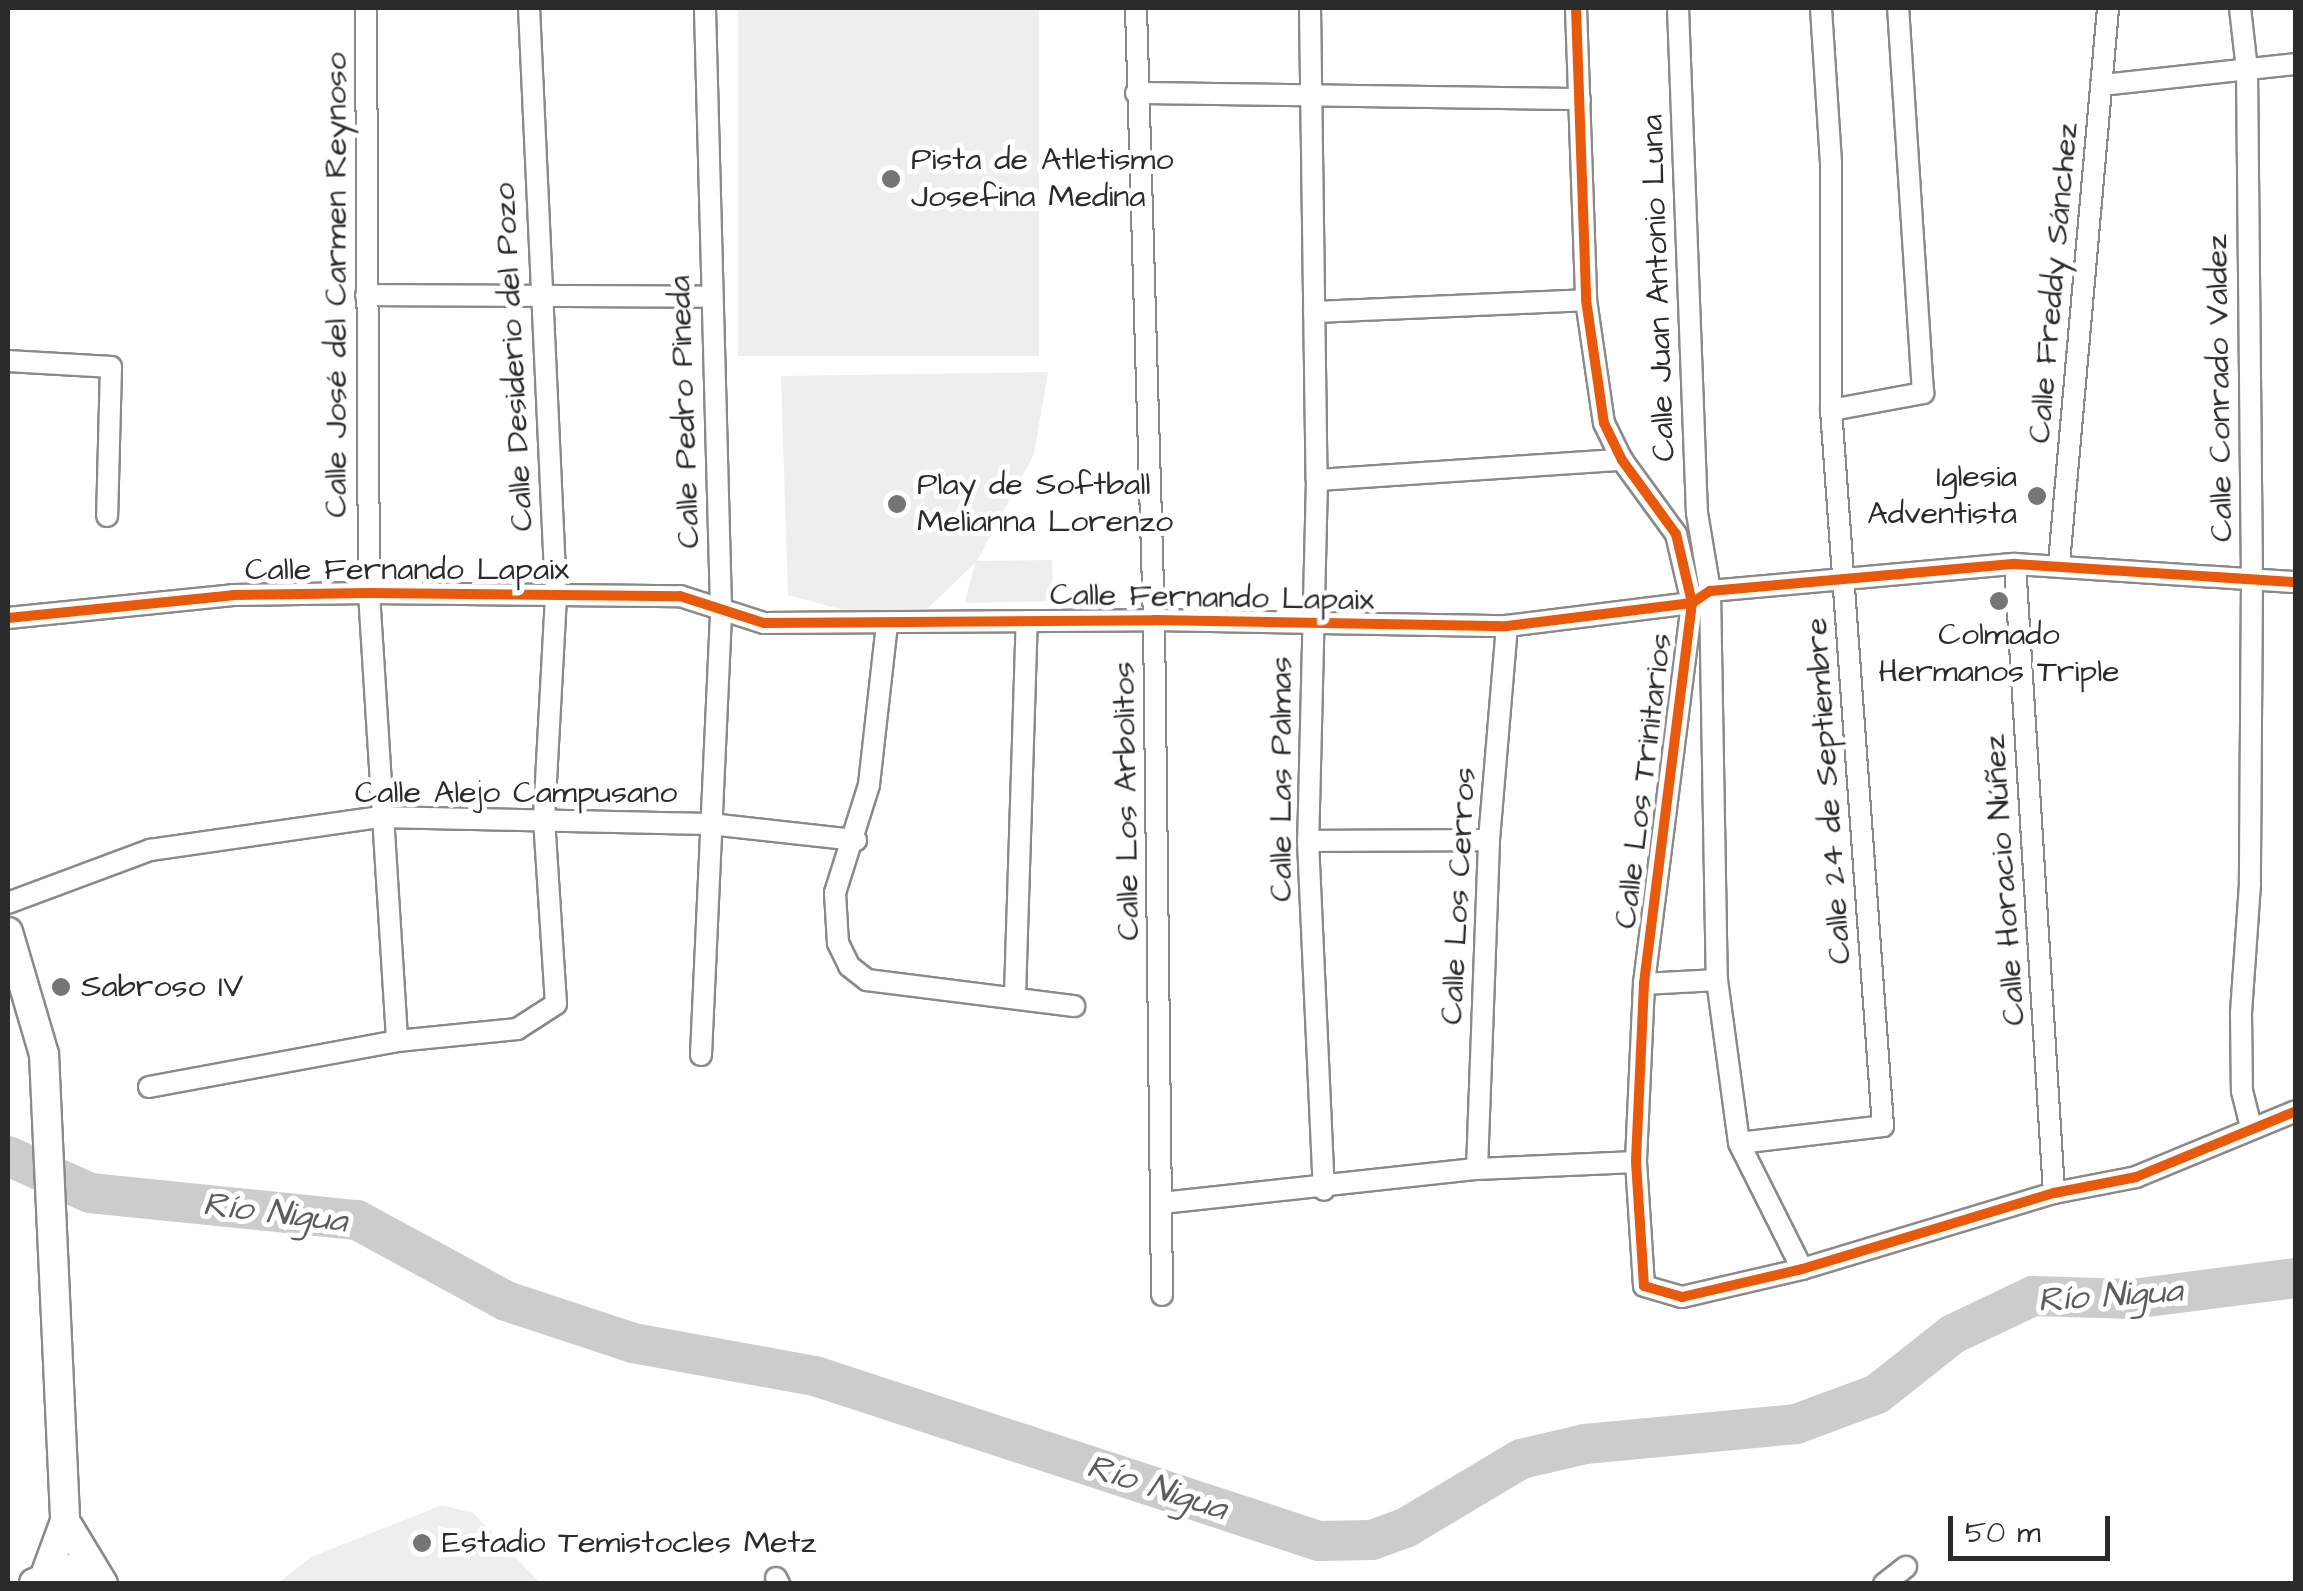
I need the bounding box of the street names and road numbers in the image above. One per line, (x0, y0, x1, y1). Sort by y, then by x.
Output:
street label: Calle José del Carmen Reynoso (318, 52, 356, 518)
street label: Calle Juan Antonio Luna (1634, 114, 1684, 462)
street label: Calle Freddy Sánchez (2021, 121, 2087, 445)
street label: Calle Desiderio del Pozo (486, 182, 542, 532)
street label: Calle Conrado Valdez (2198, 234, 2242, 542)
street label: Calle Pedro Pineda (661, 275, 709, 549)
street label: Calle Fernando Lapaix (245, 551, 569, 589)
street label: Calle Fernando Lapaix (1050, 576, 1374, 620)
street label: Calle 24 de Septiembre (1798, 616, 1860, 966)
street label: Calle Los Trinitarios (1607, 631, 1681, 931)
street label: Calle Las Palmas (1263, 656, 1301, 902)
street label: Calle Los Arbolitos (1105, 661, 1149, 941)
street label: Calle Horacio Núñez (1976, 733, 2034, 1027)
street label: Calle Los Cerros (1433, 766, 1485, 1026)
street label: Calle Alejo Campusano (355, 774, 677, 812)

